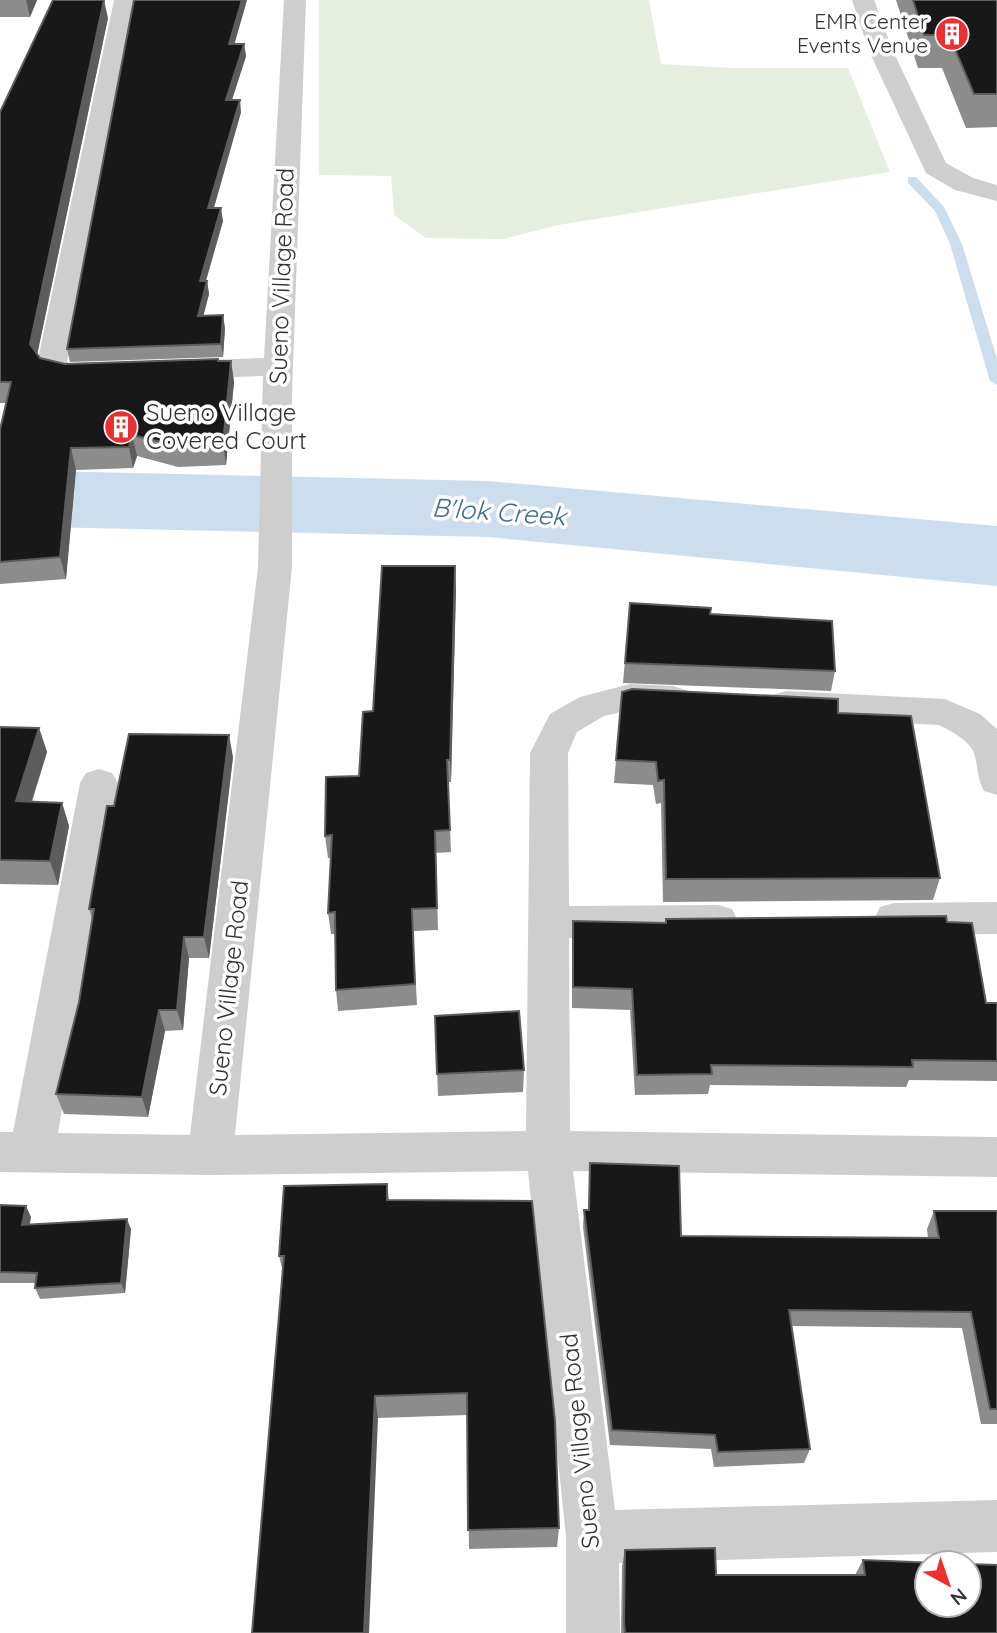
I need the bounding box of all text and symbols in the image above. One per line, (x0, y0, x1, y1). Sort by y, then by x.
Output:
place label: EMR Center Events Venue (797, 8, 928, 58)
building icon: EMR Center Events Venue (933, 15, 971, 53)
street label: Sueno Village Road (262, 167, 300, 385)
place label: Sueno Village Covered Court (146, 397, 307, 455)
building icon: Sueno Village Covered Court (102, 408, 140, 446)
water label: B'lok Creek (431, 490, 569, 533)
street label: Sueno Village Road (202, 879, 254, 1097)
street label: Sueno Village Road (553, 1332, 605, 1550)
north arrow (913, 1549, 983, 1619)
text: N (946, 1583, 972, 1611)

